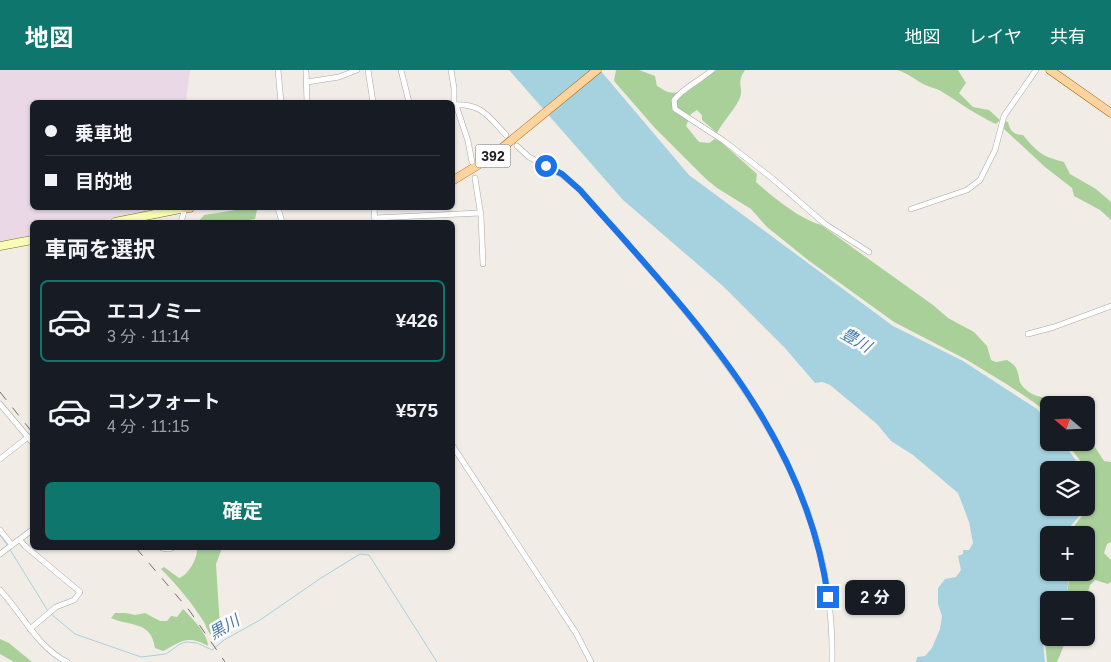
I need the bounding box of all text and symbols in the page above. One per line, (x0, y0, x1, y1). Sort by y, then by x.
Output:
text: 地図 (25, 24, 73, 51)
text: 地図 (905, 27, 941, 47)
text: レイヤ (969, 27, 1022, 47)
text: 共有 (1050, 27, 1086, 47)
text: 乗車地 (75, 123, 132, 144)
road number: 392 (476, 144, 510, 168)
route start (535, 155, 557, 177)
text: 目的地 (75, 171, 132, 192)
text: 車両を選択 (45, 237, 155, 262)
icon: car (47, 299, 92, 344)
text: エコノミー (107, 301, 202, 322)
text: ¥426 (396, 310, 438, 331)
water label: 豊川 (838, 325, 876, 356)
text: 3 分 · 11:14 (107, 328, 189, 345)
icon: car (47, 389, 92, 434)
text: コンフォート (107, 391, 220, 412)
north arrow (1040, 396, 1095, 451)
map controls (1040, 396, 1095, 646)
text: ¥575 (396, 400, 438, 421)
text: 4 分 · 11:15 (107, 418, 189, 435)
button: layers (1040, 461, 1095, 516)
button: 確定 (45, 482, 440, 540)
button: + (1040, 526, 1095, 581)
callout: 2 分 (846, 580, 906, 614)
route end (817, 586, 839, 608)
text: 2 分 (860, 589, 890, 606)
button: − (1040, 591, 1095, 646)
water label: 黒川 (206, 611, 244, 642)

